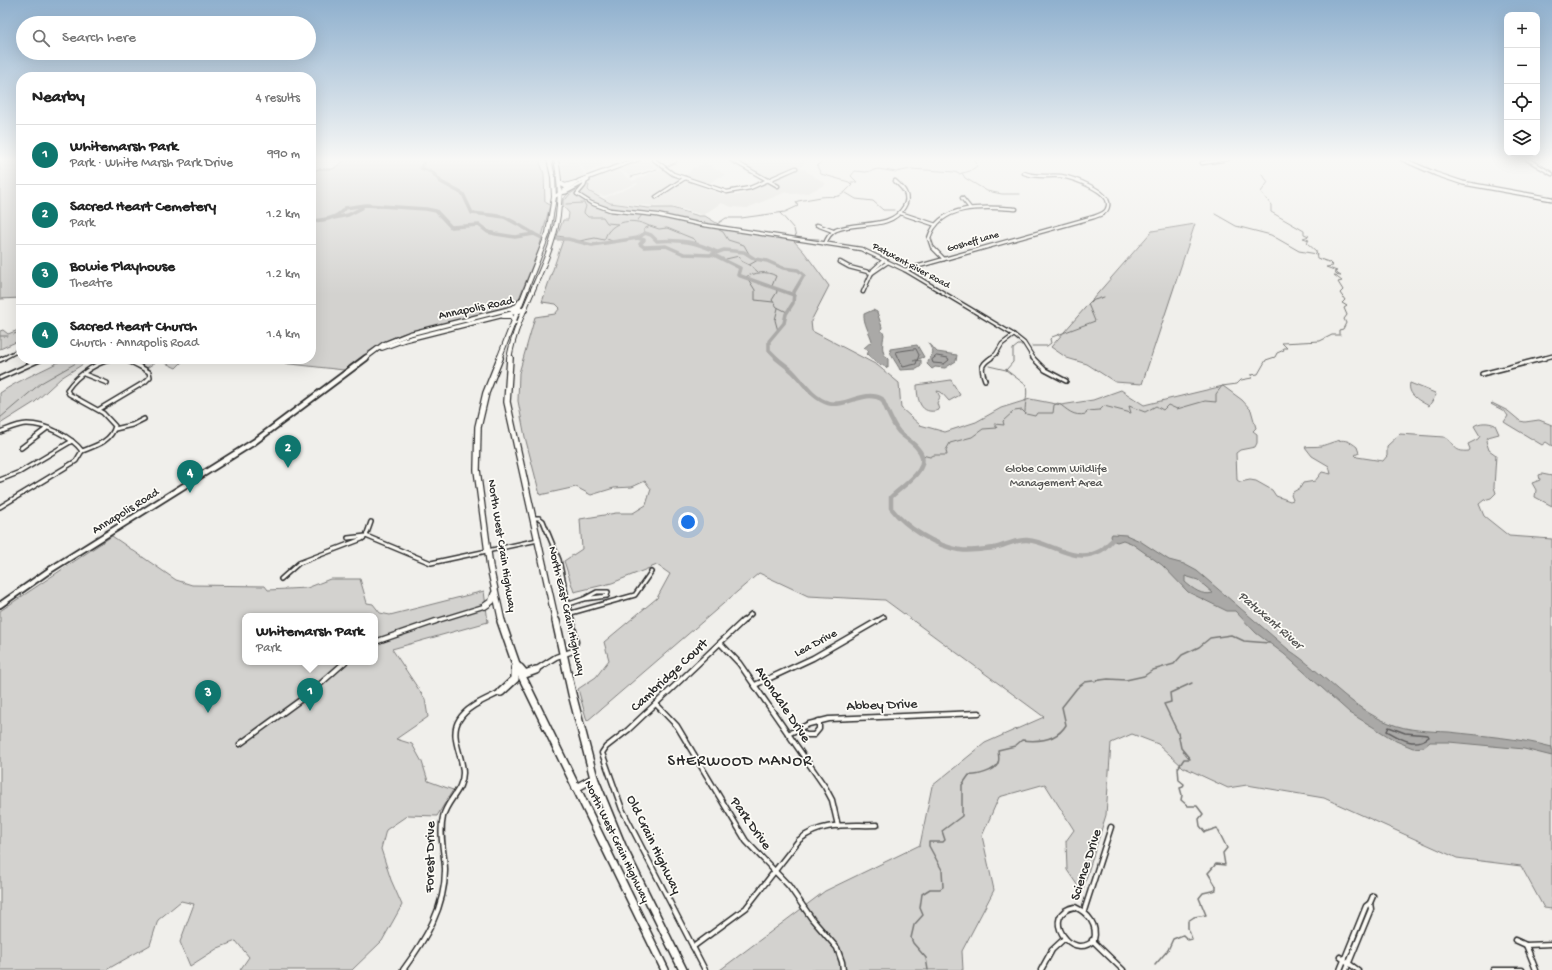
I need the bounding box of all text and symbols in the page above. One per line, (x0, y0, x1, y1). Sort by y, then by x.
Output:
map controls (1504, 12, 1540, 156)
button: + (1504, 12, 1540, 48)
search box (16, 16, 316, 60)
icon: search (30, 27, 52, 49)
text: Search here (62, 29, 136, 47)
button: − (1504, 48, 1540, 84)
button: locate (1504, 84, 1540, 120)
text: Nearby (32, 88, 85, 108)
text: 4 results (256, 91, 300, 106)
button: layers (1504, 120, 1540, 156)
text: Whitemarsh Park (70, 138, 178, 156)
text: 1 (42, 147, 48, 162)
text: 990 m (267, 147, 300, 162)
text: Park · White Marsh Park Drive (70, 156, 233, 171)
text: Sacred Heart Cemetery (70, 198, 216, 216)
text: 2 (42, 207, 48, 222)
text: 1.2 km (266, 207, 300, 222)
text: Park (70, 216, 95, 231)
street label: Gosheff Lane (946, 229, 1001, 255)
street label: Patuxent River Road (869, 240, 953, 292)
text: Bowie Playhouse (70, 258, 175, 276)
text: 3 (42, 267, 48, 282)
text: 1.2 km (266, 267, 300, 282)
text: Theatre (70, 276, 113, 291)
street label: Annapolis Road (437, 294, 516, 324)
text: Sacred Heart Church (70, 318, 197, 336)
text: 4 (42, 327, 48, 342)
text: 1.4 km (266, 327, 300, 342)
text: Church · Annapolis Road (70, 336, 199, 351)
pin: 2 (275, 435, 301, 468)
pin: 4 (177, 460, 203, 493)
park label: Globe Comm Wildlife Management Area (1005, 463, 1108, 491)
street label: North West Crain Highway (484, 479, 518, 613)
street label: Annapolis Road (90, 485, 163, 538)
your location (678, 512, 698, 532)
street label: North East Crain Highway (544, 545, 588, 677)
water label: Patuxent River (1235, 589, 1307, 655)
popup (242, 613, 378, 665)
text: Whitemarsh Park (256, 623, 364, 641)
street label: Lea Drive (792, 627, 840, 661)
street label: Cambridge Court (628, 635, 713, 716)
text: Park (256, 641, 281, 656)
street label: Avondale Drive (750, 664, 814, 747)
pin: 1 (297, 678, 323, 711)
pin: 3 (195, 680, 221, 713)
street label: Abbey Drive (846, 696, 919, 716)
district label: SHERWOOD MANOR (668, 753, 813, 772)
street label: North West Crain Highway (580, 779, 652, 905)
street label: Old Crain Highway (622, 793, 684, 898)
street label: Park Drive (725, 794, 775, 854)
street label: Forest Drive (422, 820, 440, 894)
street label: Science Drive (1067, 826, 1107, 903)

